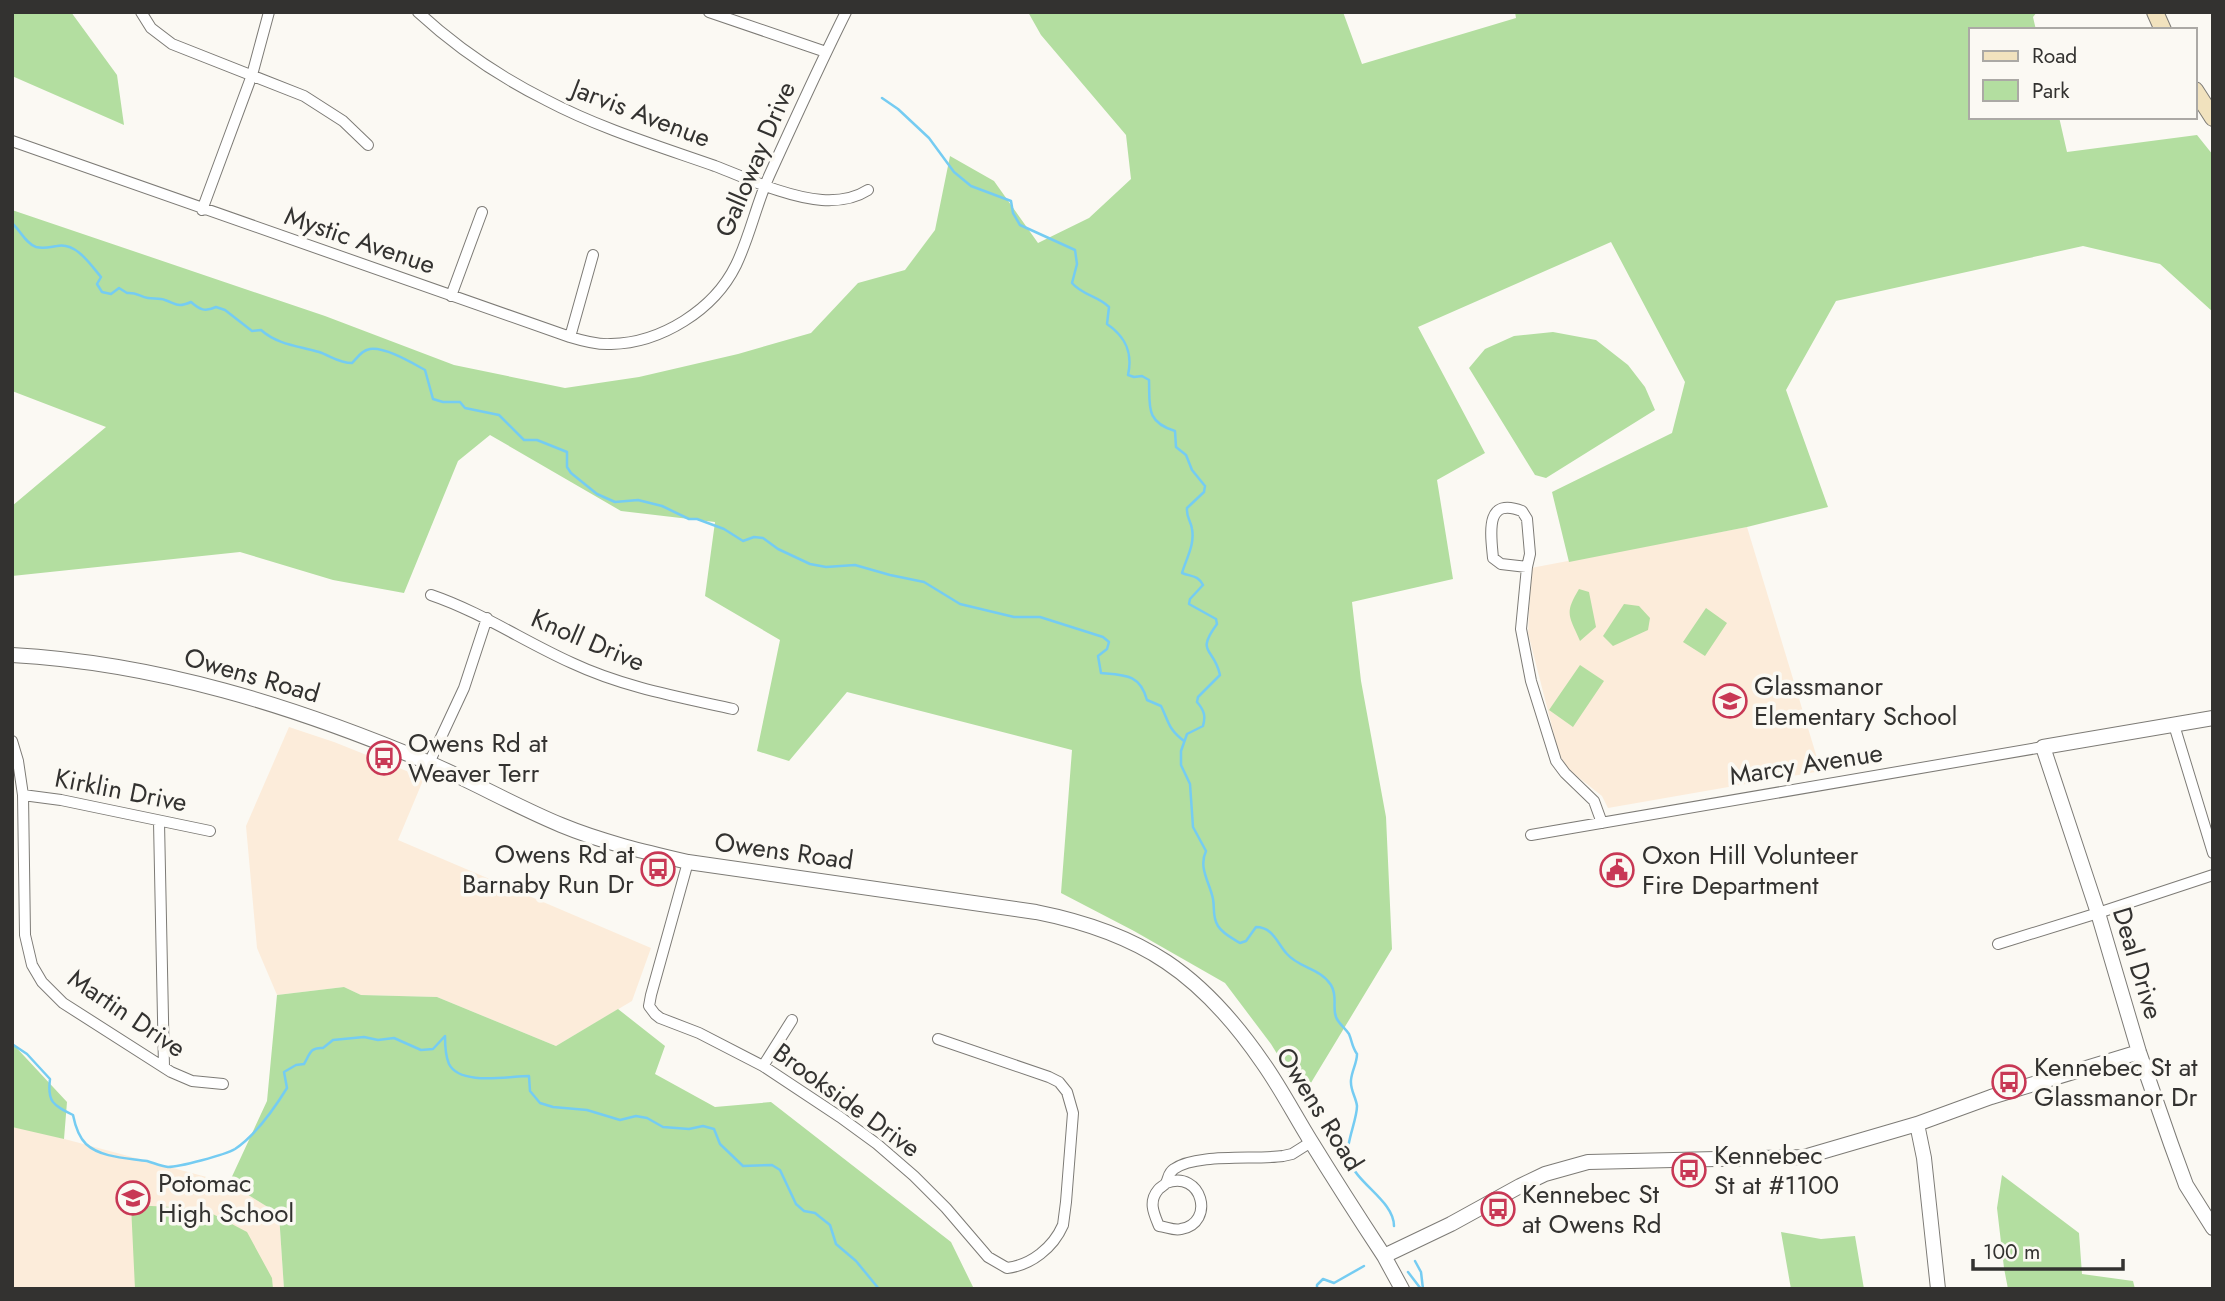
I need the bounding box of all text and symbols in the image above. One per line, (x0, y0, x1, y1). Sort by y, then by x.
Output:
legend (1969, 28, 2197, 119)
text: Road (2032, 41, 2077, 71)
street label: Jarvis Avenue (563, 68, 716, 157)
street label: Galloway Drive (705, 75, 805, 243)
text: Park (2032, 76, 2070, 106)
street label: Mystic Avenue (279, 196, 441, 284)
street label: Knoll Drive (525, 599, 651, 681)
street label: Owens Road (180, 637, 324, 713)
place label: Glassmanor Elementary School (1754, 667, 1957, 735)
school or university icon: Glassmanor Elementary School (1711, 682, 1749, 720)
place label: Owens Rd at Weaver Terr (408, 724, 548, 792)
street label: Marcy Avenue (1727, 733, 1885, 795)
bus stop icon: Owens Rd at Weaver Terr (365, 739, 403, 777)
street label: Kirklin Drive (52, 759, 190, 821)
street label: Owens Road (712, 822, 856, 880)
place label: Owens Rd at Barnaby Run Dr (462, 835, 635, 903)
place label: Oxon Hill Volunteer Fire Department (1642, 836, 1858, 904)
bus stop icon: Owens Rd at Barnaby Run Dr (639, 850, 677, 888)
public building icon: Oxon Hill Volunteer Fire Department (1598, 851, 1636, 889)
street label: Deal Drive (2103, 902, 2173, 1024)
street label: Martin Drive (61, 960, 193, 1066)
street label: Brookside Drive (765, 1034, 929, 1166)
street label: Owens Road (1267, 1040, 1373, 1178)
place label: Kennebec St at Glassmanor Dr (2034, 1048, 2198, 1116)
bus stop icon: Kennebec St at Glassmanor Dr (1990, 1063, 2028, 1101)
place label: Kennebec St at #1100 (1714, 1136, 1839, 1204)
bus stop icon: Kennebec St at #1100 (1670, 1151, 1708, 1189)
place label: Potomac High School (158, 1164, 294, 1232)
place label: Kennebec St at Owens Rd (1522, 1175, 1661, 1243)
school or university icon: Potomac High School (114, 1179, 152, 1217)
bus stop icon: Kennebec St at Owens Rd (1479, 1190, 1517, 1228)
scale bar (1973, 1228, 2124, 1272)
text: 100 m (1983, 1237, 2040, 1267)

